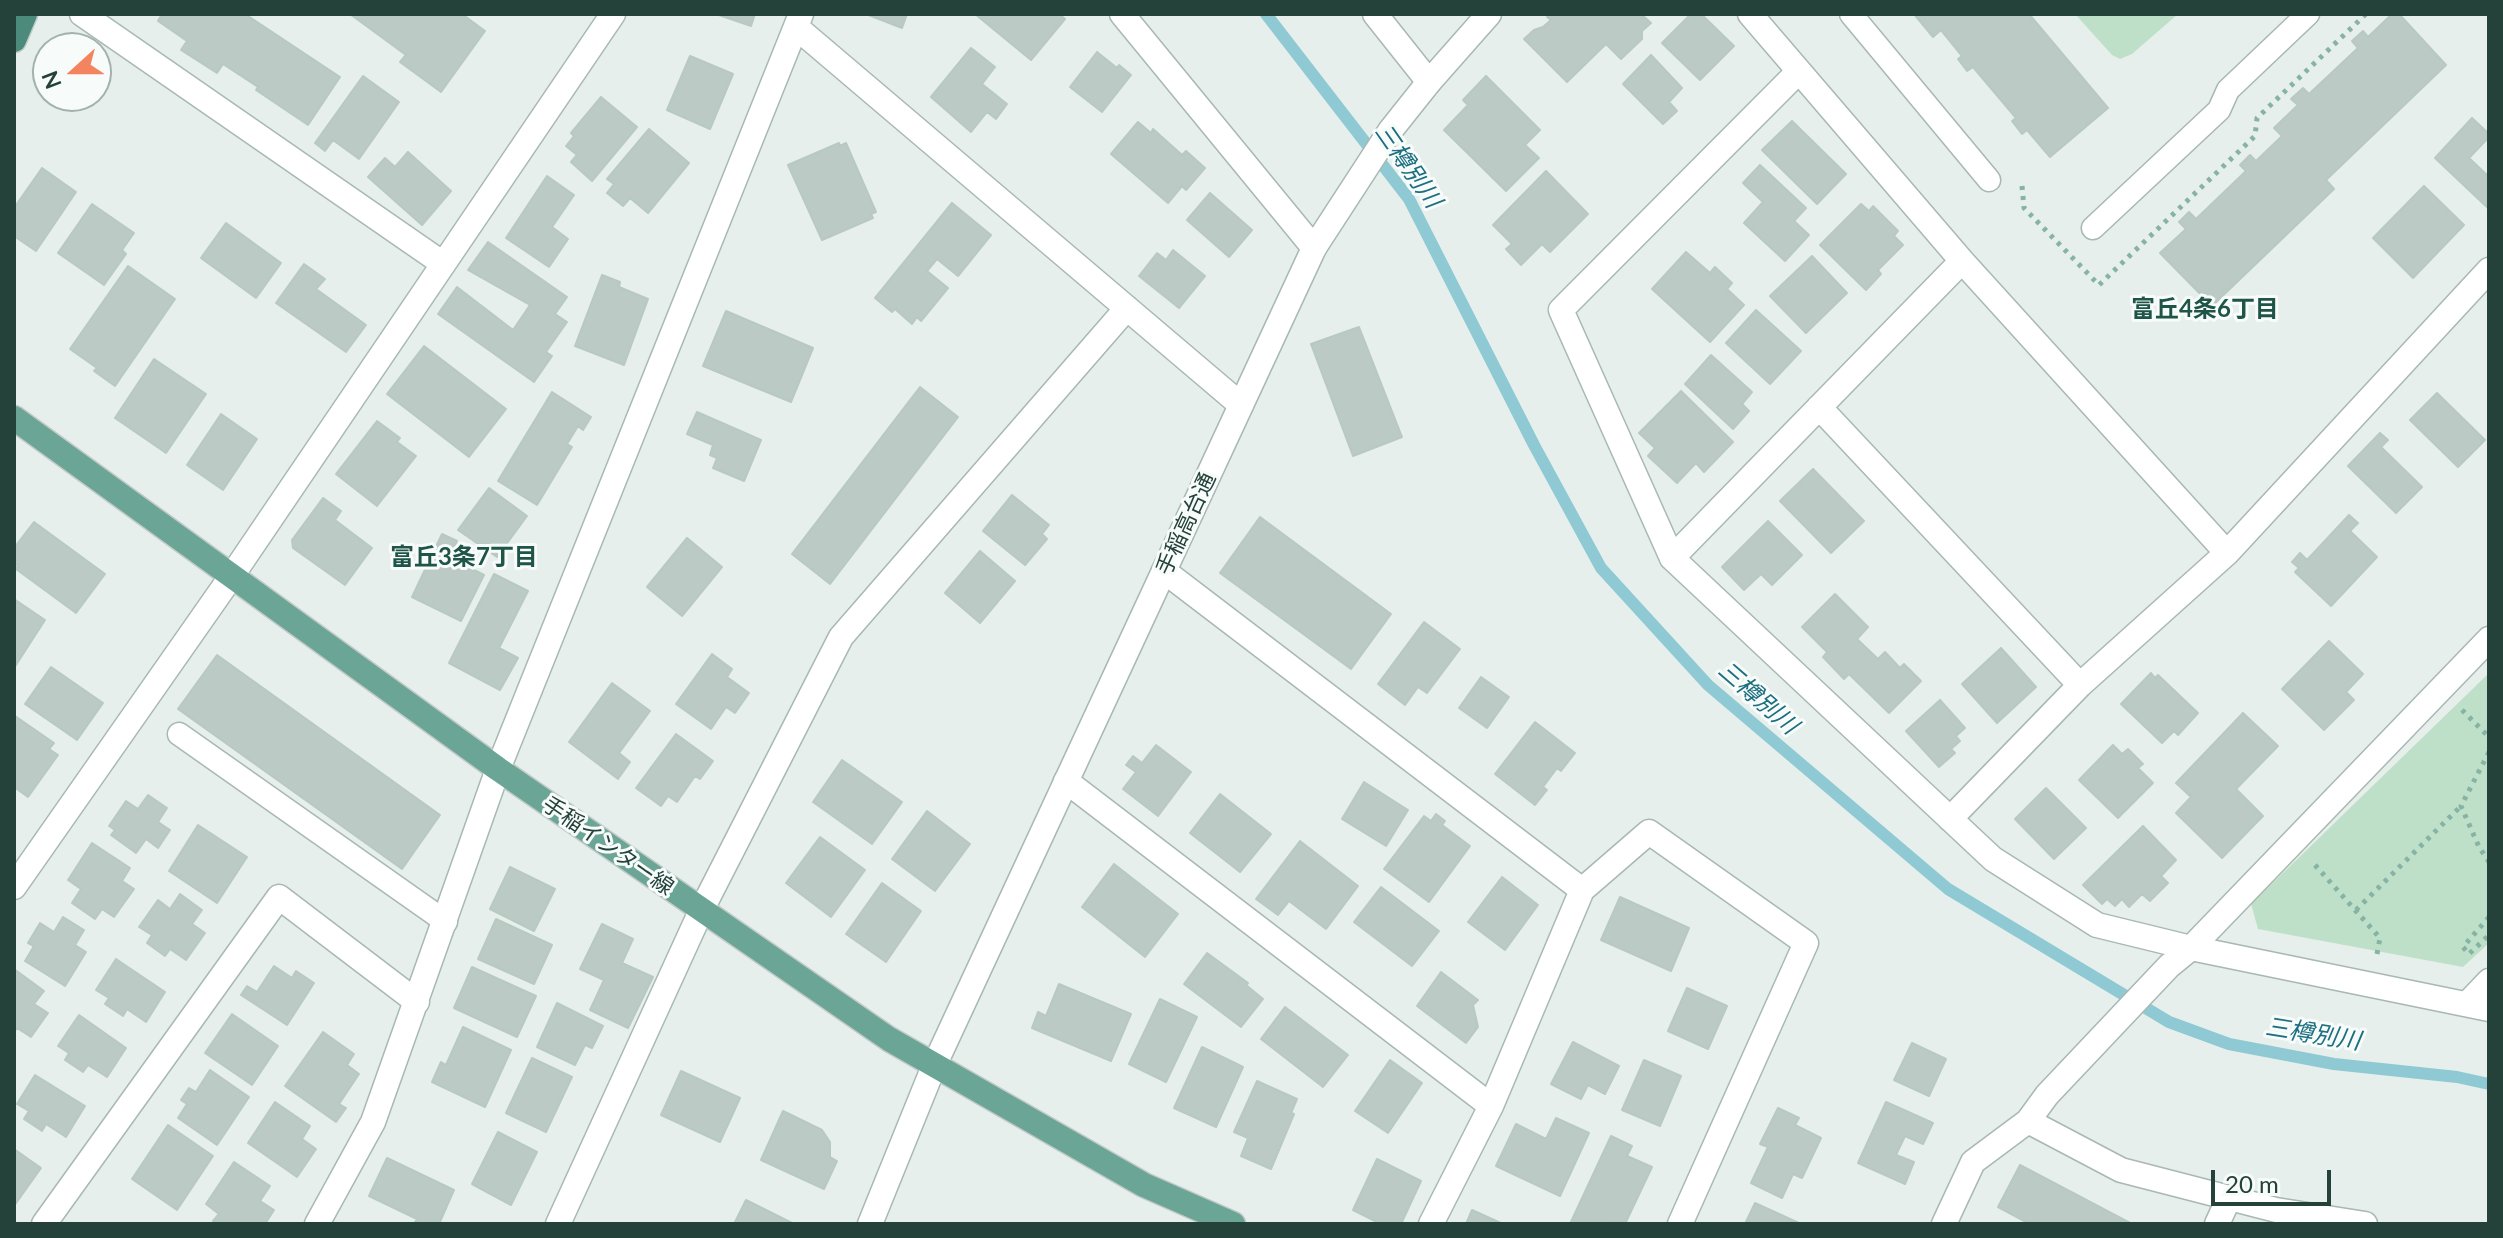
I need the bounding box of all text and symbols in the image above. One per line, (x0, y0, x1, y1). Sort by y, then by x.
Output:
north arrow (32, 32, 112, 112)
text: N (35, 67, 67, 93)
water label: 三樽別川 (1369, 118, 1447, 214)
district label: 富丘4条6丁目 (2131, 295, 2279, 323)
street label: 手稲高台通 (1151, 469, 1221, 579)
district label: 富丘3条7丁目 (390, 543, 538, 571)
water label: 三樽別川 (1712, 656, 1804, 740)
street label: 手稲インター線 (537, 791, 679, 901)
water label: 三樽別川 (2263, 1012, 2363, 1056)
scale bar (2215, 1154, 2335, 1204)
text: 20 m (2225, 1169, 2279, 1198)

